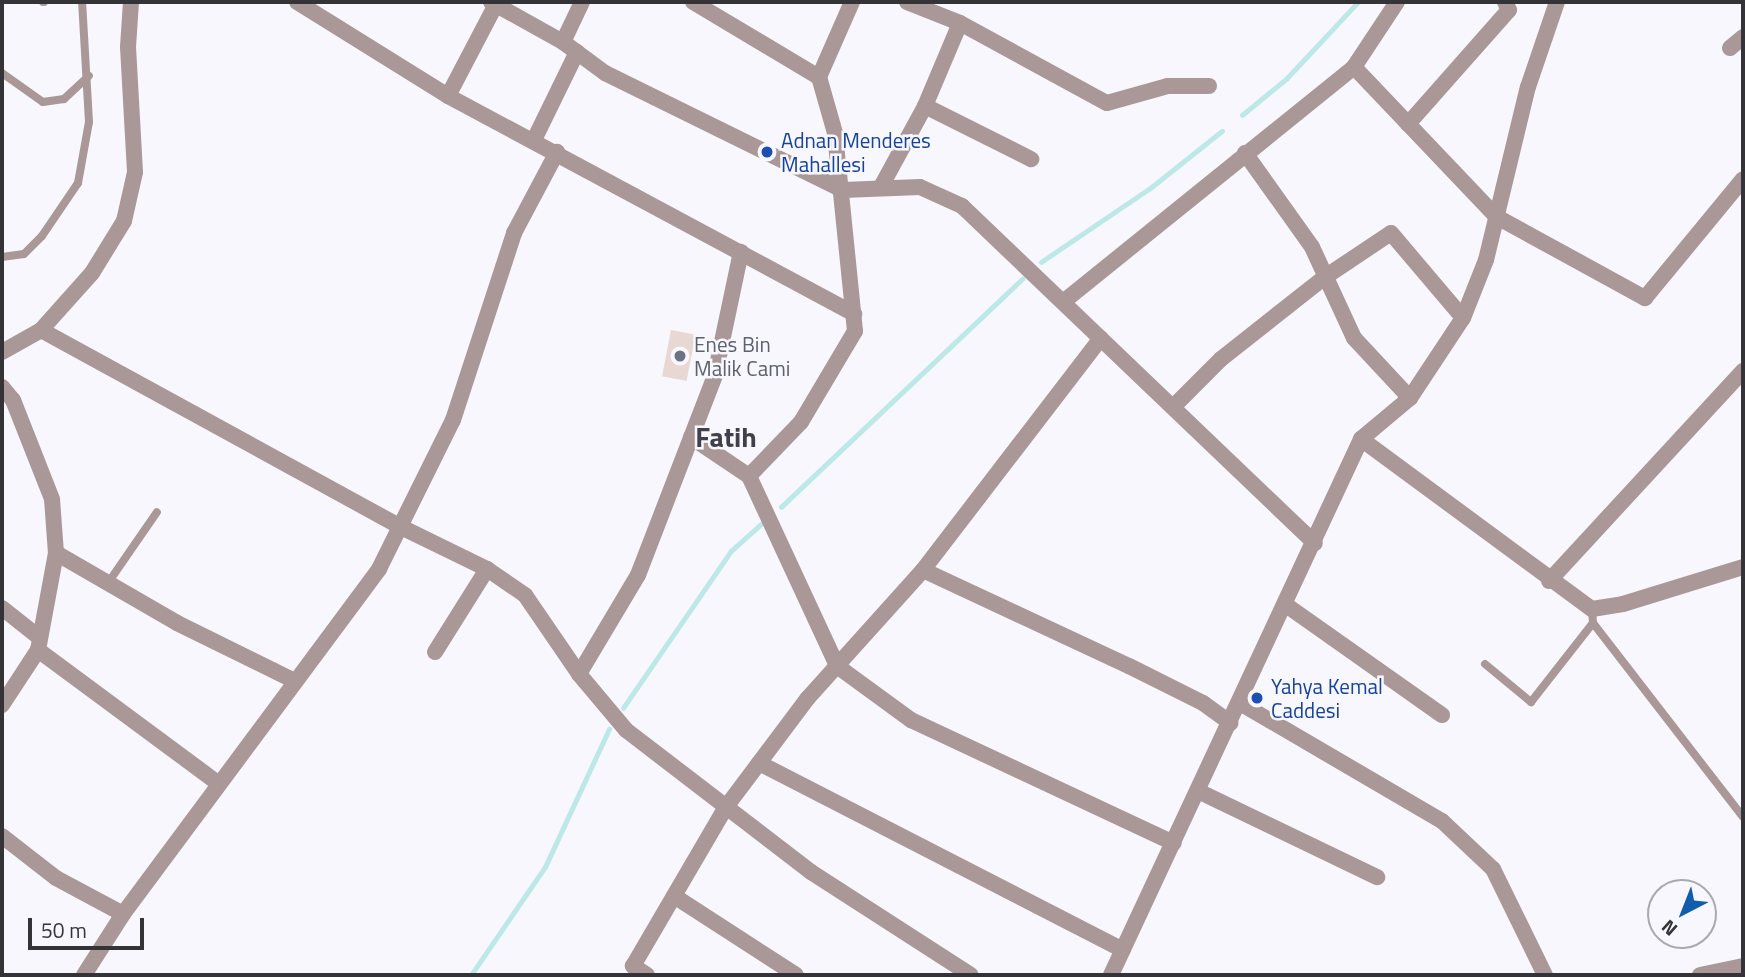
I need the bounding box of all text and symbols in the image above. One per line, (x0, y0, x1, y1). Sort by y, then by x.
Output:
place label: Adnan Menderes Mahallesi (781, 127, 931, 177)
marker: Adnan Menderes Mahallesi (759, 144, 775, 160)
place label: Enes Bin Malik Cami (694, 331, 790, 381)
marker: Enes Bin Malik Cami (672, 348, 688, 364)
district label: Fatih (695, 420, 757, 454)
place label: Yahya Kemal Caddesi (1271, 673, 1383, 723)
marker: Yahya Kemal Caddesi (1249, 690, 1265, 706)
north arrow (1647, 879, 1717, 949)
scale bar (32, 904, 147, 948)
text: N (1654, 913, 1684, 944)
text: 50 m (41, 914, 87, 946)

